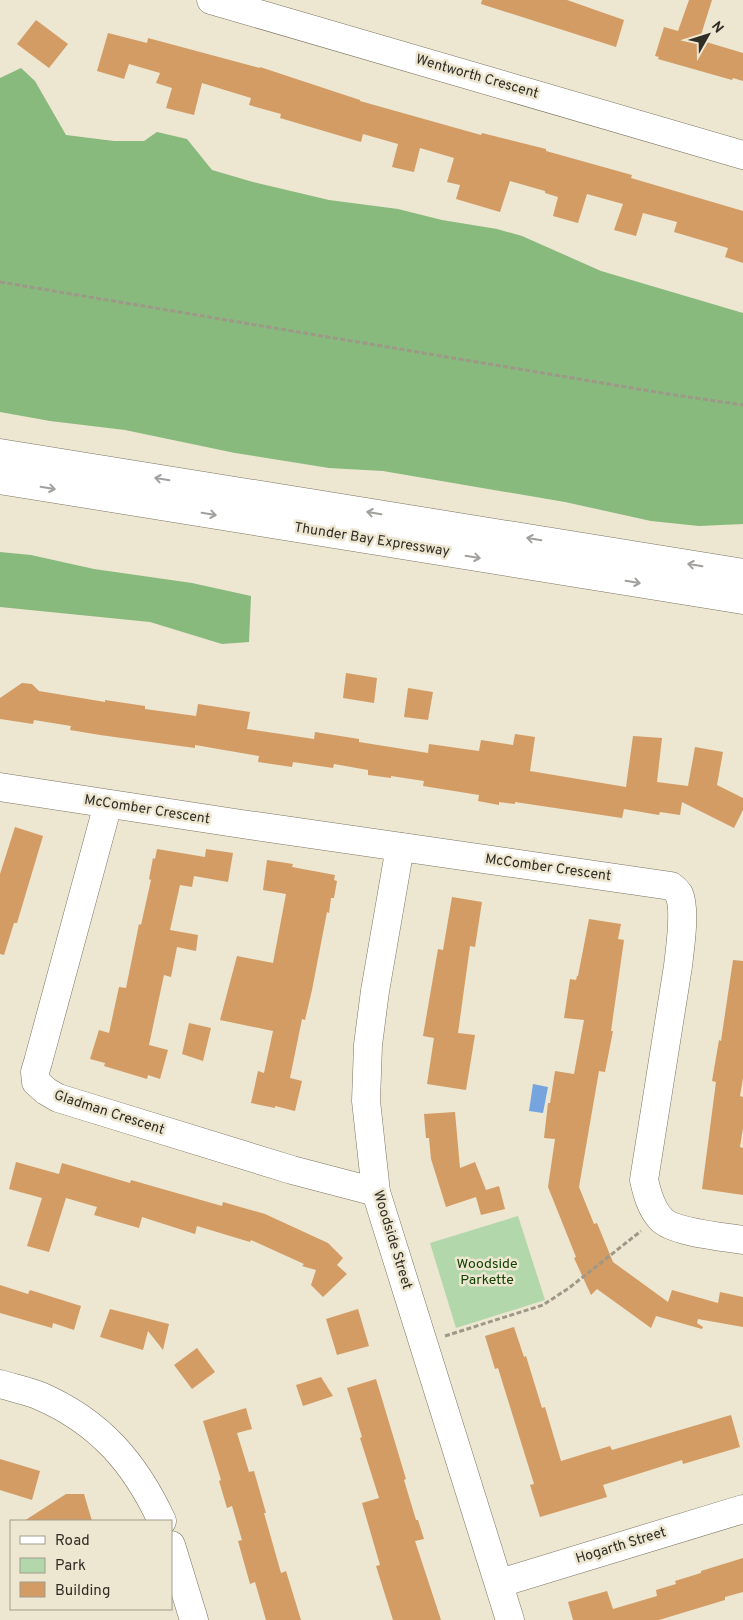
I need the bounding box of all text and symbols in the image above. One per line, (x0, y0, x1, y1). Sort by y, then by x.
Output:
north arrow (683, 10, 733, 60)
text: N (707, 19, 727, 37)
street label: Wentworth Crescent (414, 51, 540, 103)
one-way arrow (154, 474, 170, 484)
one-way arrow (40, 484, 56, 494)
one-way arrow (366, 508, 382, 518)
one-way arrow (200, 509, 216, 519)
street label: Thunder Bay Expressway (293, 519, 451, 561)
one-way arrow (527, 534, 543, 544)
one-way arrow (464, 552, 480, 562)
one-way arrow (687, 560, 703, 570)
one-way arrow (625, 578, 641, 588)
street label: McComber Crescent (83, 792, 211, 828)
street label: McComber Crescent (484, 851, 612, 885)
street label: Gladman Crescent (52, 1087, 166, 1139)
street label: Woodside Street (369, 1188, 415, 1292)
park label: Woodside Parkette (457, 1256, 517, 1289)
legend (10, 1520, 172, 1610)
street label: Hogarth Street (574, 1524, 668, 1568)
text: Road (55, 1532, 90, 1551)
text: Park (55, 1557, 86, 1576)
text: Building (55, 1582, 110, 1601)

